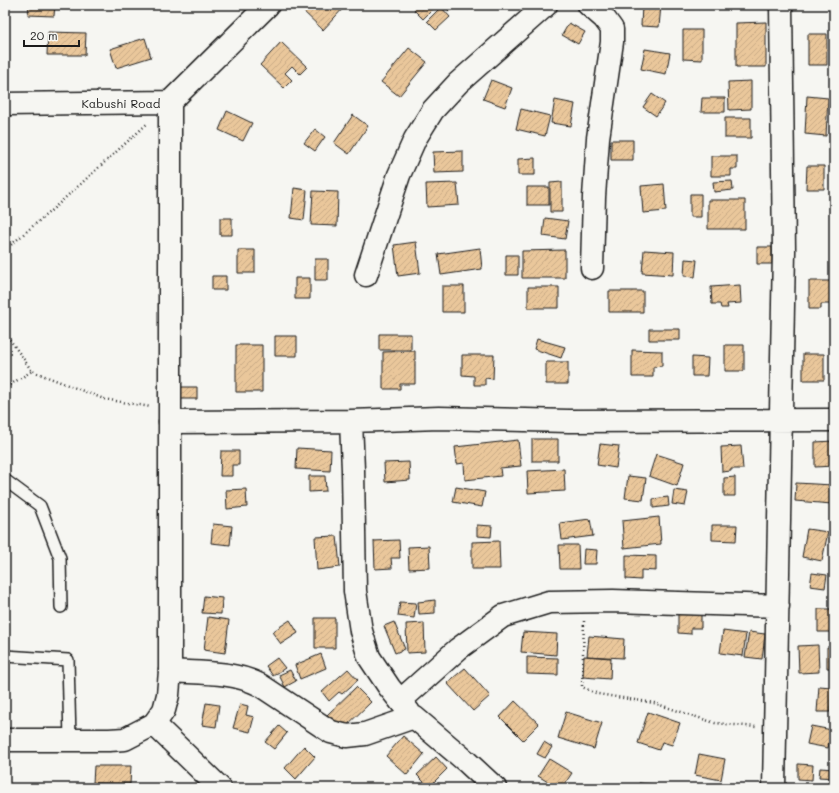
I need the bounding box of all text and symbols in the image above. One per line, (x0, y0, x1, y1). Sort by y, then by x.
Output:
scale bar (24, 22, 79, 48)
text: 20 m (30, 27, 58, 43)
street label: Kabushi Road (82, 95, 161, 111)

